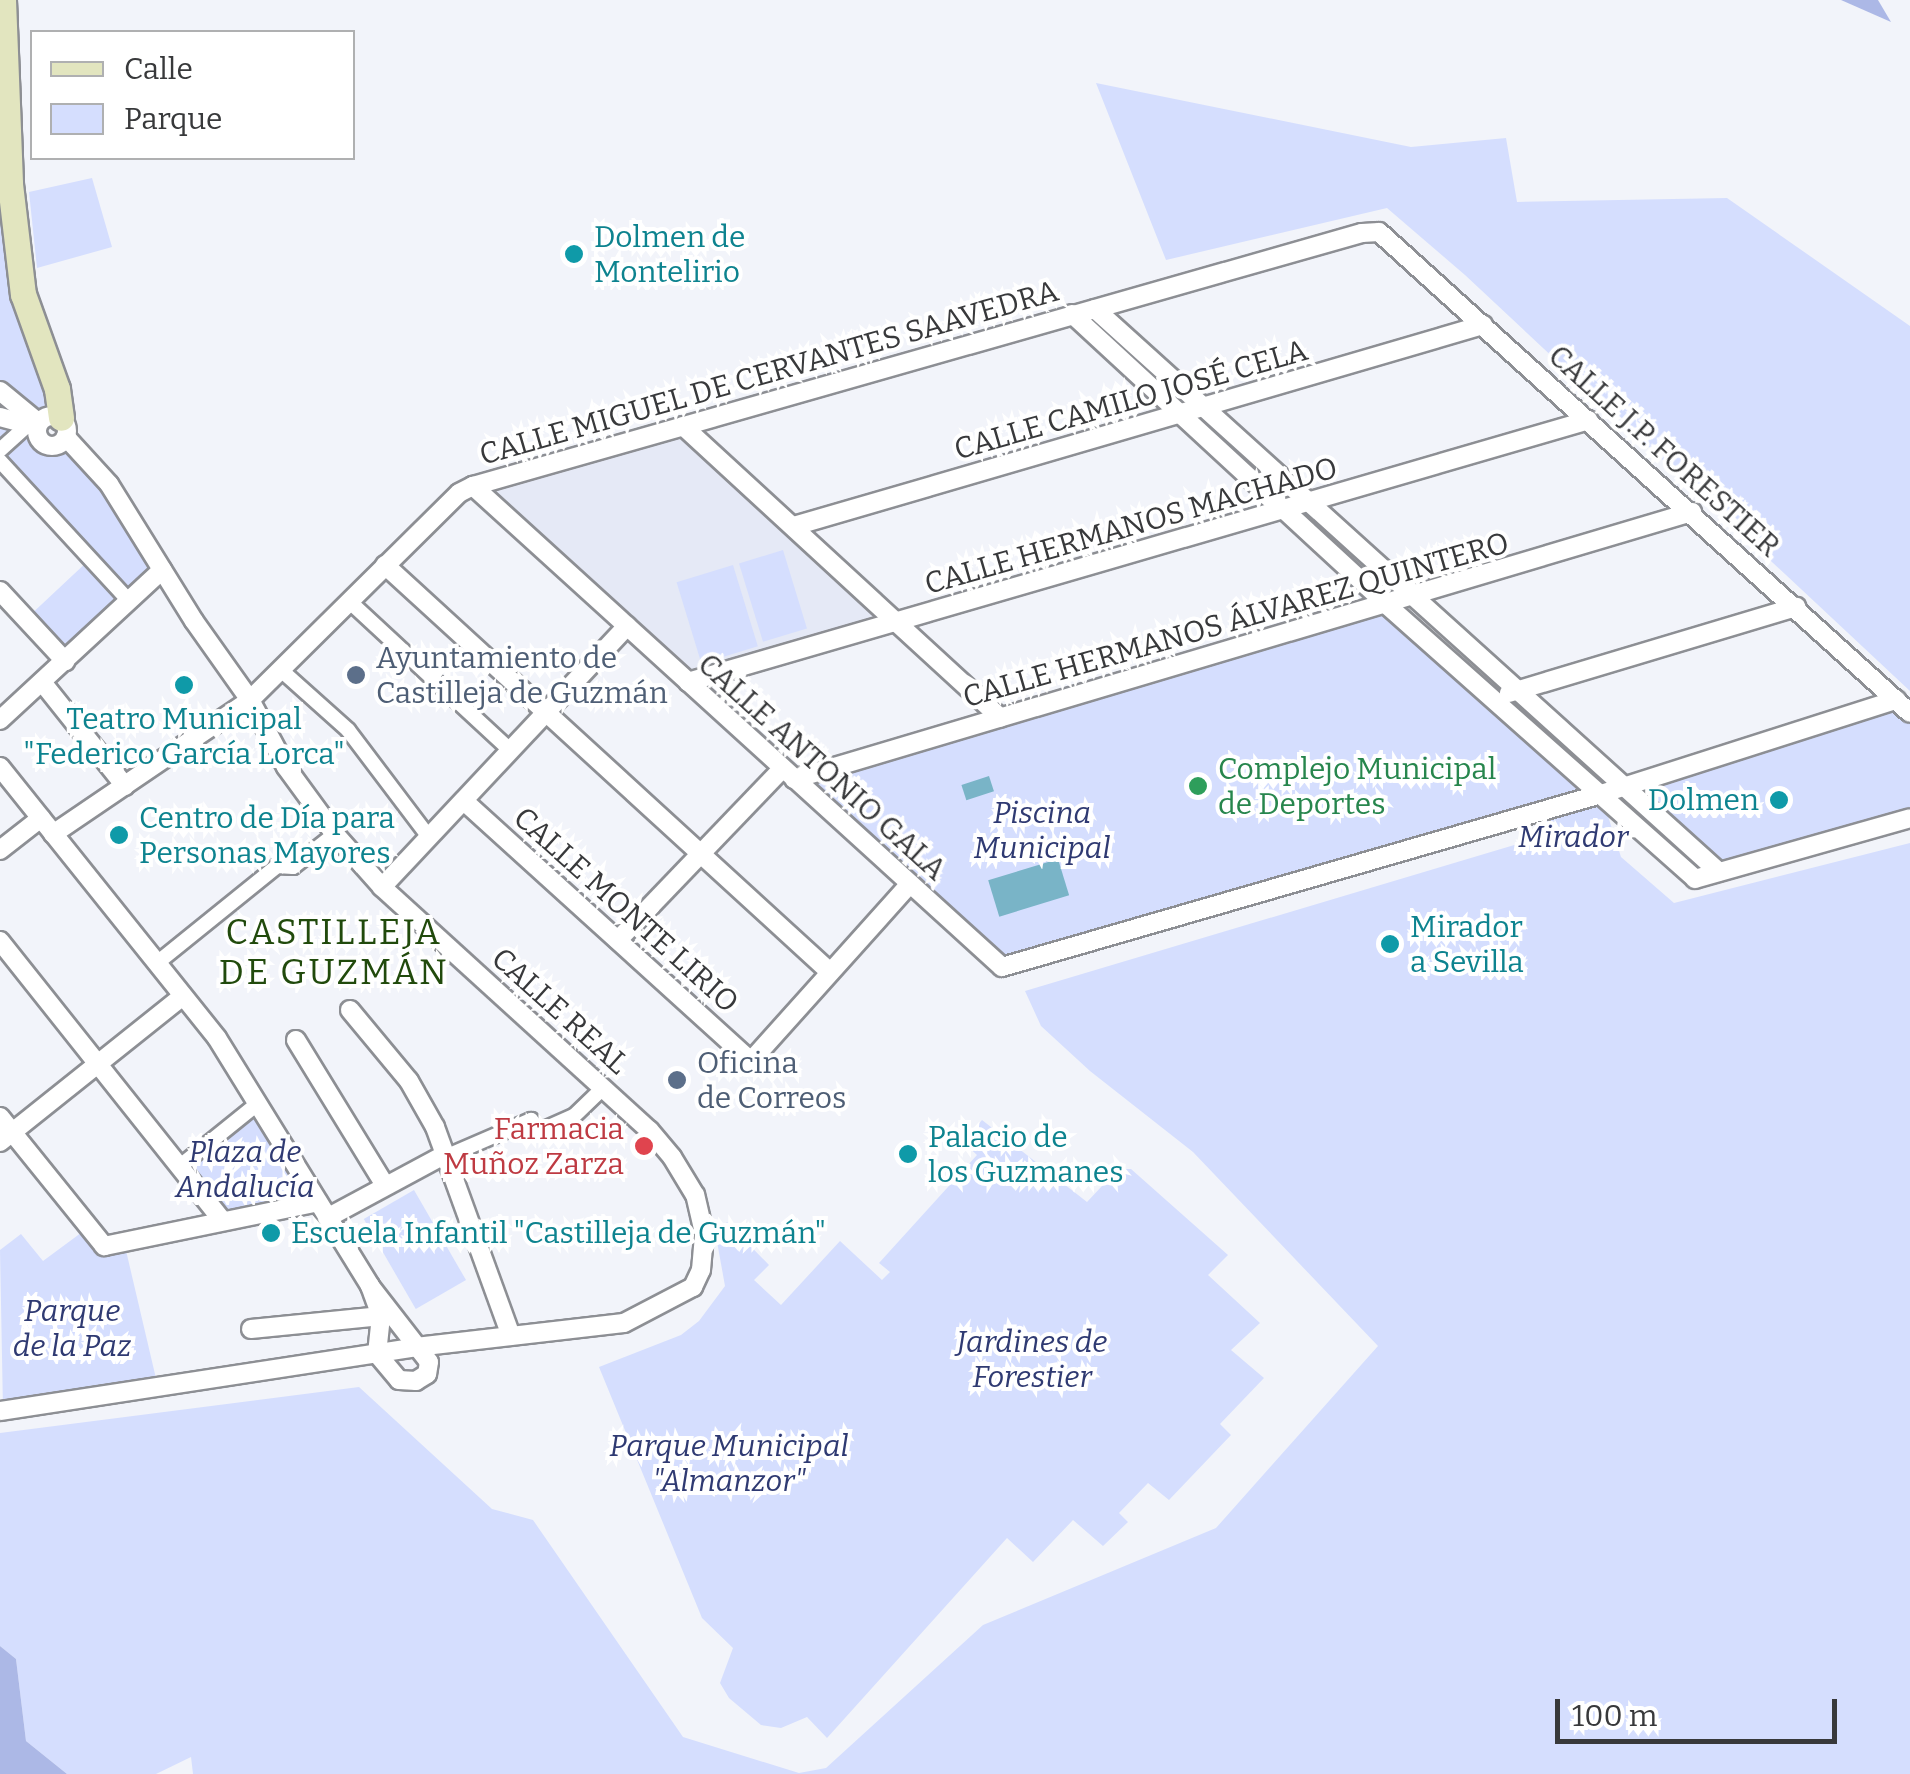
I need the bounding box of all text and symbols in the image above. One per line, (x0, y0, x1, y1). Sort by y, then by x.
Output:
legend (30, 30, 355, 160)
text: Calle (124, 51, 193, 87)
text: Parque (124, 101, 222, 137)
place label: Dolmen de Montelirio (594, 219, 745, 290)
marker: Dolmen de Montelirio (563, 243, 585, 265)
street label: CALLE MIGUEL DE CERVANTES SAAVEDRA (475, 273, 1063, 473)
street label: CALLE CAMILO JOSÉ CELA (950, 332, 1312, 468)
street label: CALLE J.P. FORESTIER (1541, 338, 1787, 564)
street label: CALLE HERMANOS MACHADO (921, 450, 1341, 602)
street label: CALLE HERMANOS ÁLVAREZ QUINTERO (959, 525, 1513, 715)
place label: Ayuntamiento de Castilleja de Guzmán (376, 640, 668, 710)
street label: CALLE ANTONIO GALA (691, 646, 953, 888)
marker: Ayuntamiento de Castilleja de Guzmán (345, 664, 367, 686)
marker: Teatro Municipal "Federico García Lorca" (173, 674, 195, 696)
place label: Teatro Municipal "Federico García Lorca" (23, 701, 345, 772)
place label: Complejo Municipal de Deportes (1218, 751, 1496, 822)
marker: Complejo Municipal de Deportes (1187, 775, 1209, 797)
place label: Dolmen (1648, 782, 1759, 818)
marker: Dolmen (1768, 789, 1790, 811)
park label: Piscina Municipal (973, 795, 1111, 866)
place label: Centro de Día para Personas Mayores (139, 800, 395, 870)
street label: CALLE MONTE LIRIO (506, 800, 746, 1020)
park label: Mirador (1518, 819, 1628, 855)
marker: Centro de Día para Personas Mayores (108, 824, 130, 846)
place label: Mirador a Sevilla (1410, 909, 1524, 980)
district label: CASTILLEJA DE GUZMÁN (219, 911, 449, 993)
marker: Mirador a Sevilla (1379, 933, 1401, 955)
street label: CALLE REAL (484, 940, 636, 1082)
place label: Oficina de Correos (697, 1045, 846, 1116)
marker: Oficina de Correos (666, 1069, 688, 1091)
place label: Farmacia Muñoz Zarza (443, 1111, 624, 1182)
place label: Palacio de los Guzmanes (928, 1119, 1123, 1190)
park label: Plaza de Andalucía (175, 1134, 315, 1204)
marker: Farmacia Muñoz Zarza (633, 1135, 655, 1157)
marker: Palacio de los Guzmanes (897, 1143, 919, 1165)
place label: Escuela Infantil "Castilleja de Guzmán" (291, 1215, 826, 1251)
marker: Escuela Infantil "Castilleja de Guzmán" (260, 1222, 282, 1244)
park label: Parque de la Paz (13, 1293, 131, 1364)
park label: Jardines de Forestier (957, 1324, 1107, 1394)
park label: Parque Municipal "Almanzor" (609, 1428, 849, 1498)
scale bar (1560, 1679, 1842, 1741)
text: 100 m (1572, 1698, 1657, 1734)

